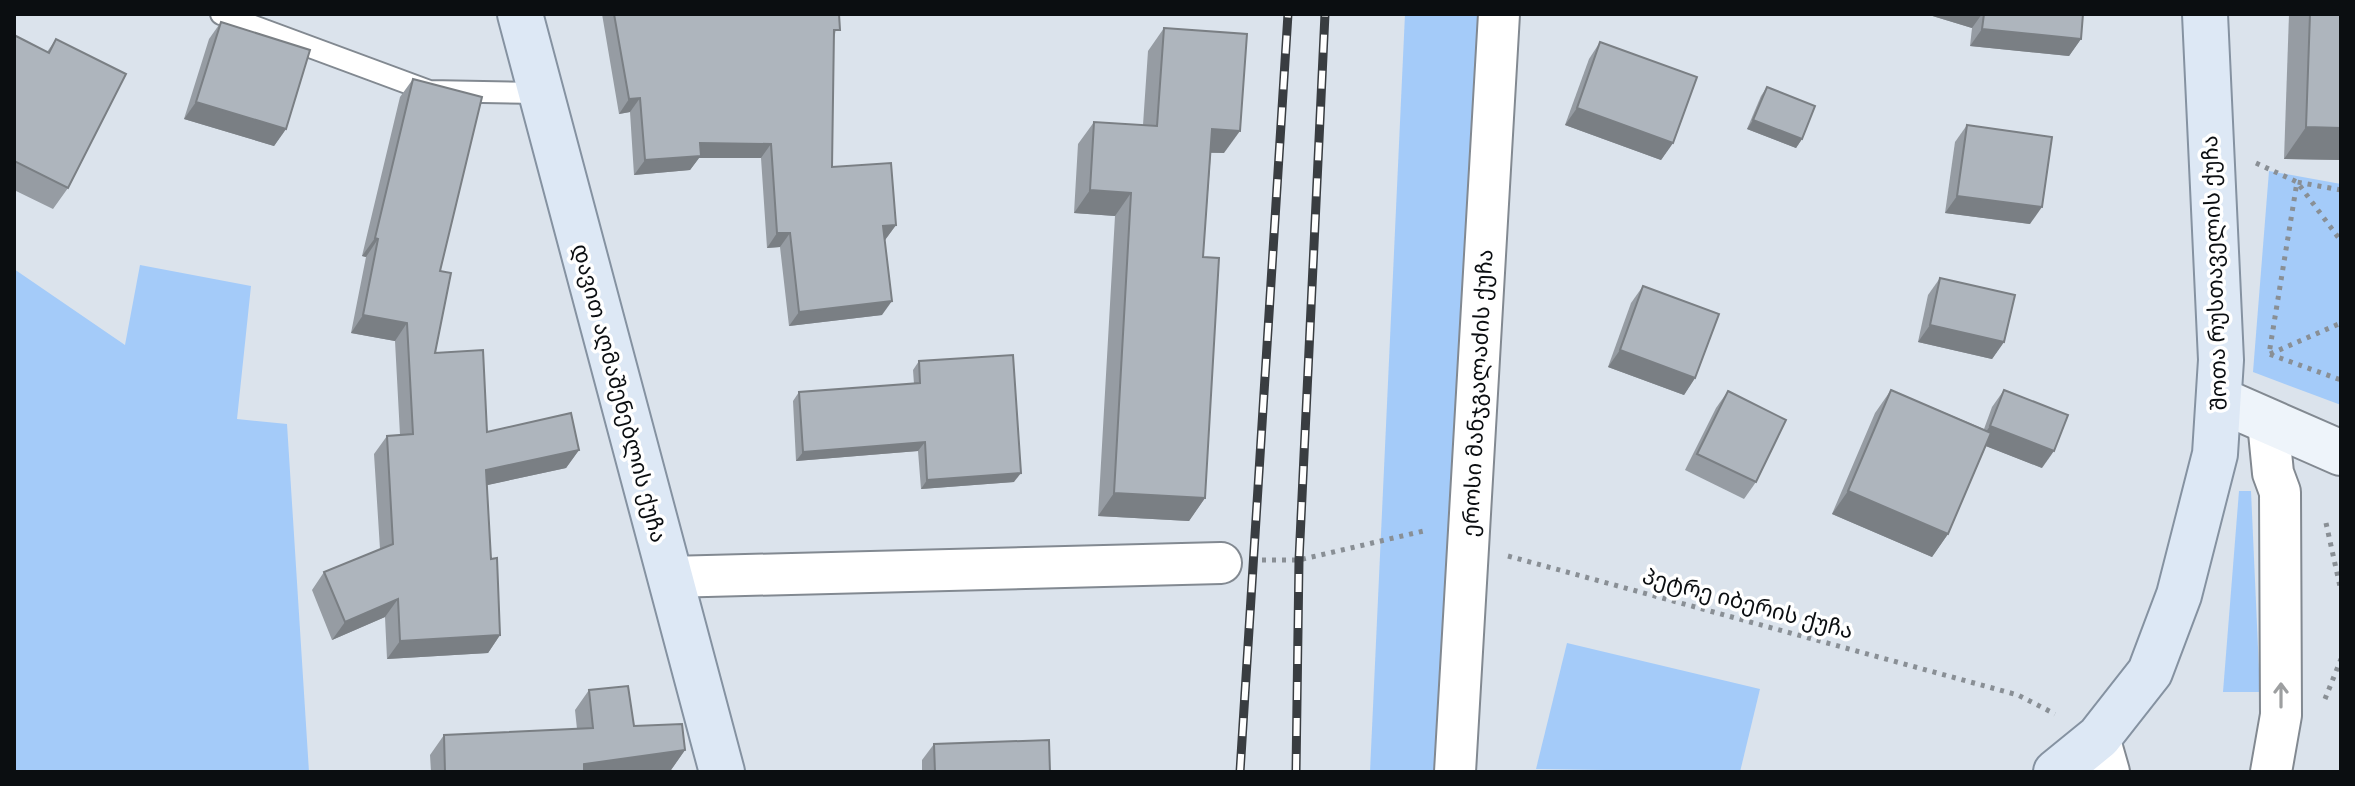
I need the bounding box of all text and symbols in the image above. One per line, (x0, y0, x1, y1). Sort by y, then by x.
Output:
street label: შოთა რუსთაველის ქუჩა (2197, 135, 2233, 411)
street label: დავით აღმაშენებლის ქუჩა (567, 241, 671, 545)
street label: ეროსი მანჯგალაძის ქუჩა (1457, 249, 1499, 537)
street label: პეტრე იბერის ქუჩა (1640, 563, 1856, 644)
one-way arrow (2273, 682, 2289, 709)

